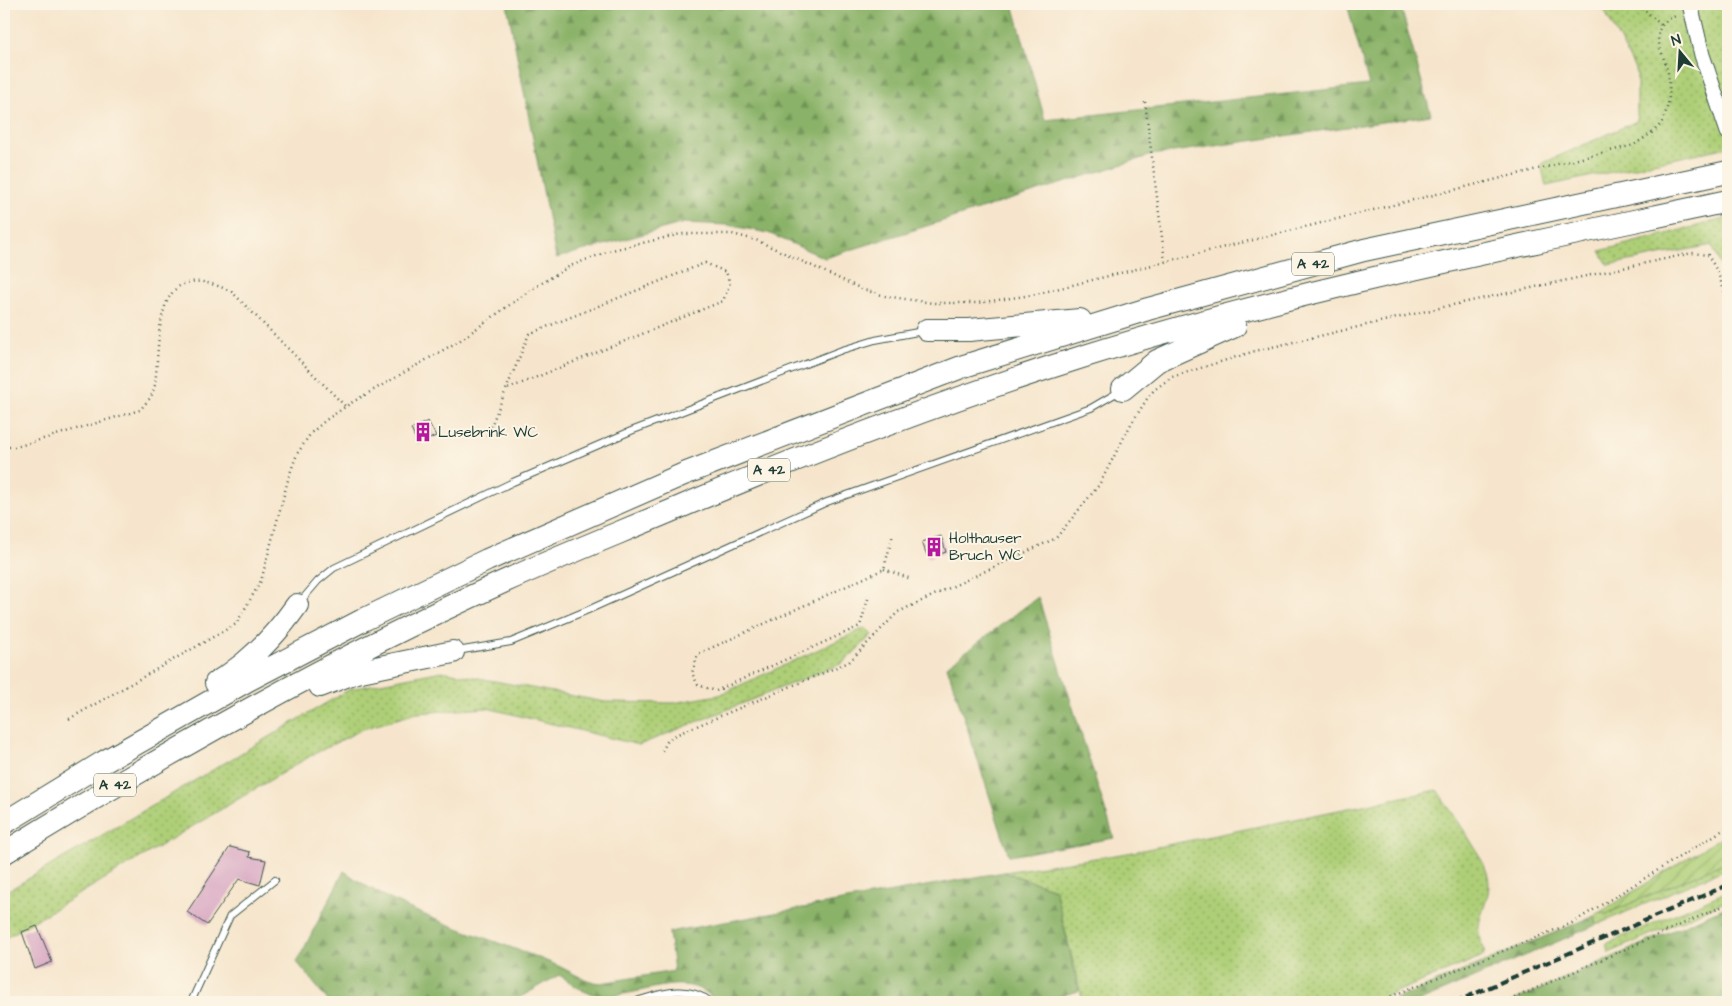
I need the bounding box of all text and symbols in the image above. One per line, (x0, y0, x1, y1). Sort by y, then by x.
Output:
north arrow (1654, 28, 1704, 78)
text: N (1669, 30, 1684, 51)
road number: A 42 (1292, 252, 1334, 276)
building icon: Lusebrink WC (412, 421, 434, 443)
place label: Lusebrink WC (438, 422, 538, 443)
road number: A 42 (748, 458, 790, 482)
place label: Holthauser Bruch WC (949, 528, 1024, 566)
building icon: Holthauser Bruch WC (923, 536, 945, 558)
road number: A 42 (94, 774, 136, 796)

